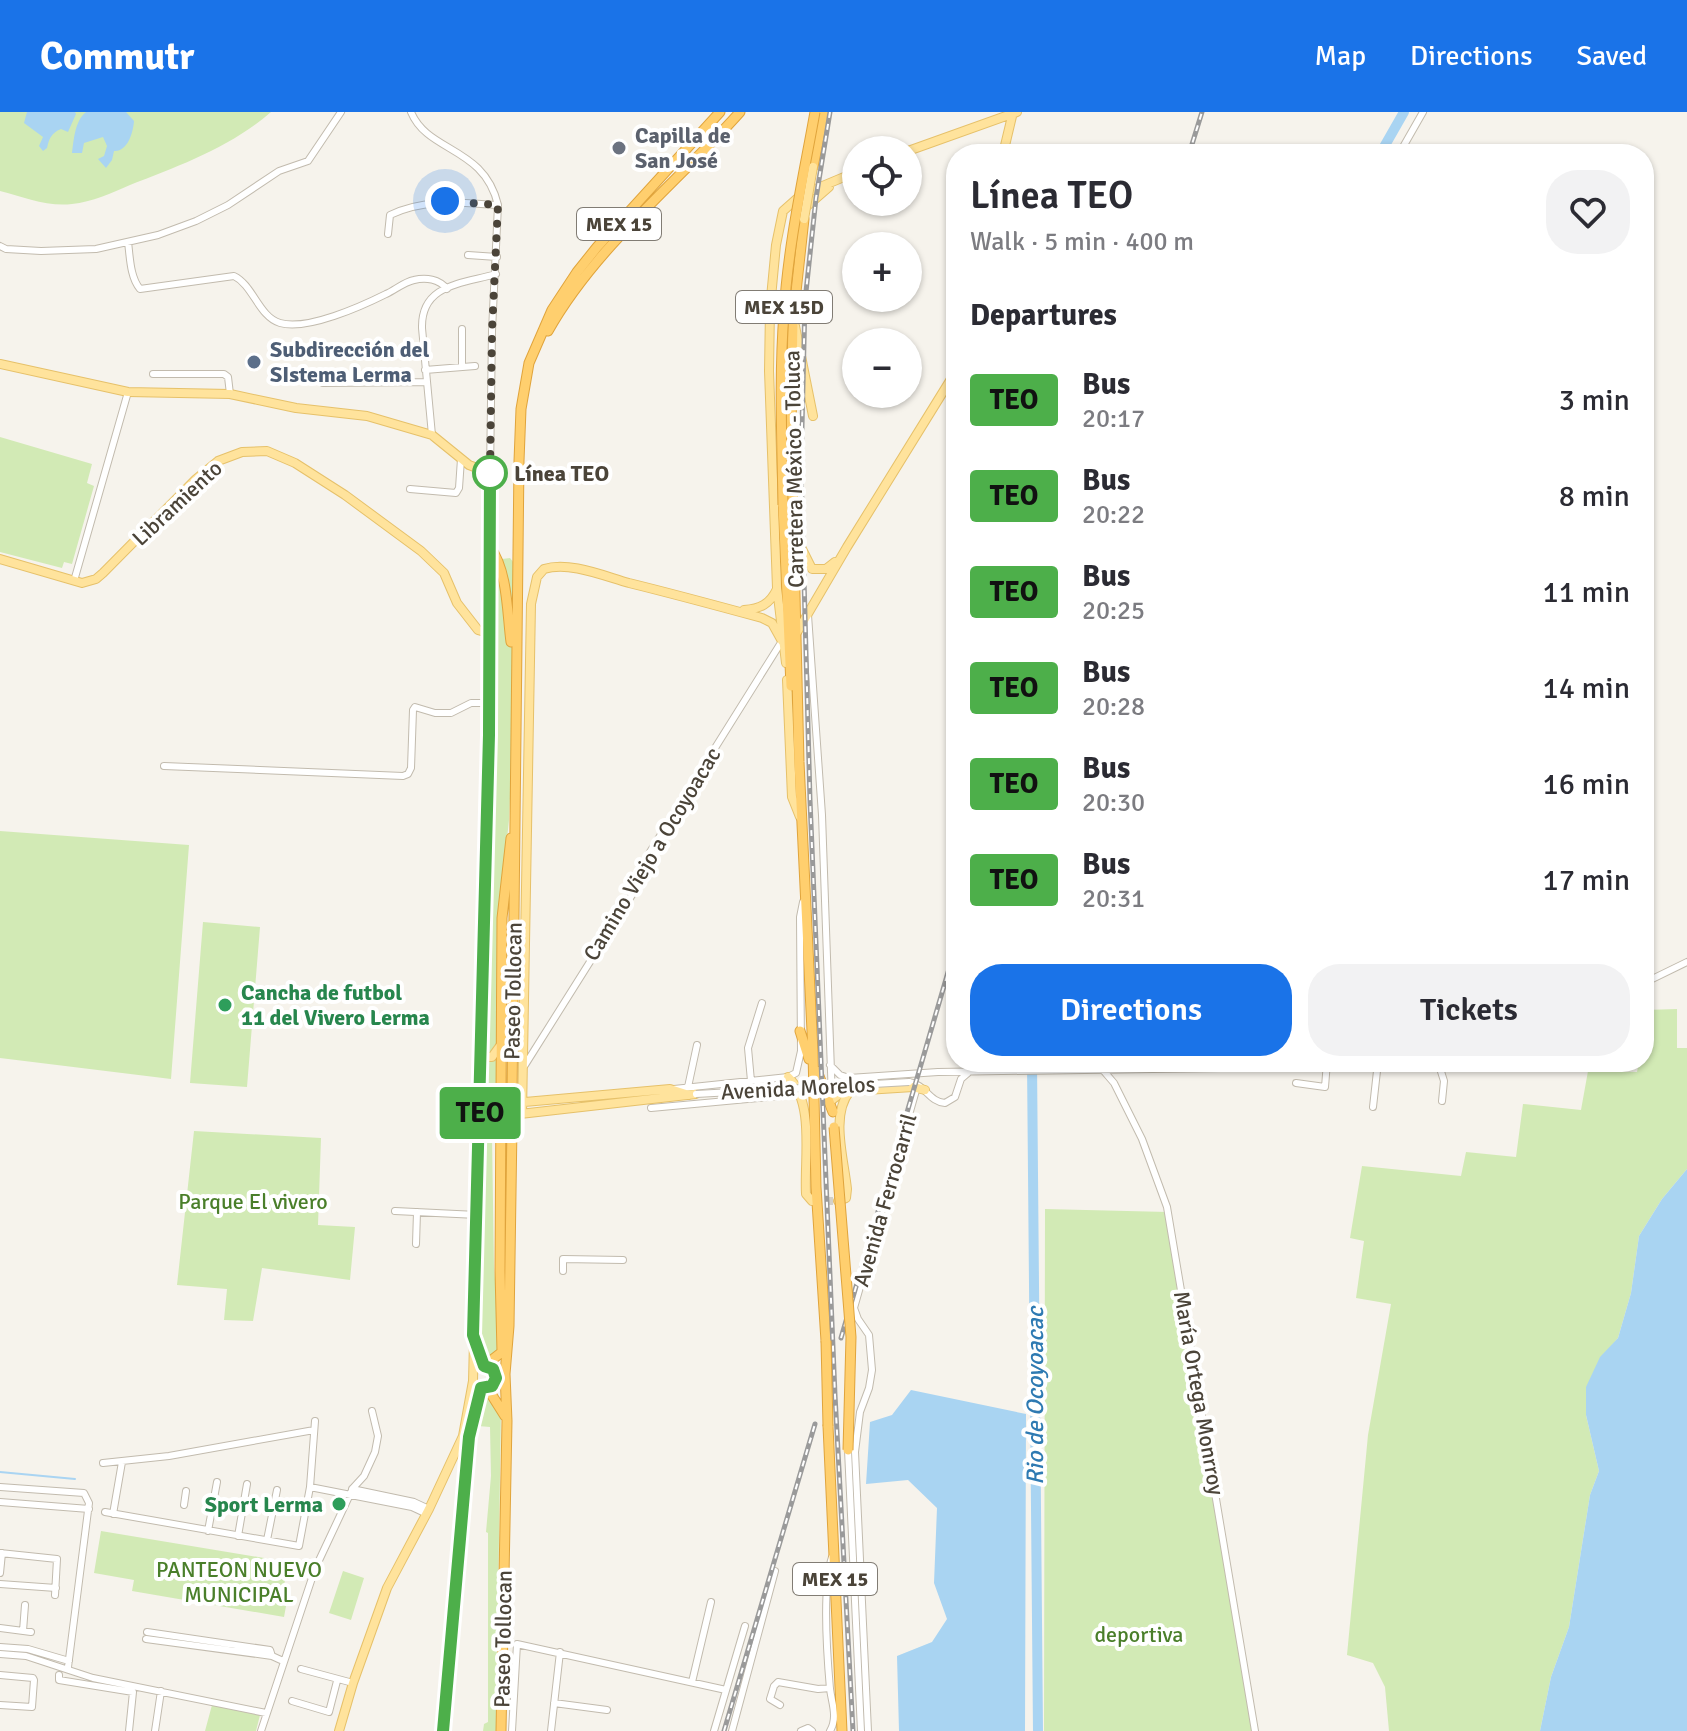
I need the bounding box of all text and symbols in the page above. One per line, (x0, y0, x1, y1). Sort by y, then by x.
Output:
text: Commutr (40, 33, 194, 80)
text: Map (1314, 39, 1366, 73)
text: Directions (1410, 39, 1532, 73)
text: Saved (1576, 39, 1647, 73)
place label: Capilla de San José (635, 122, 731, 174)
map controls (842, 136, 922, 408)
button: locate (842, 136, 922, 216)
marker: Capilla de San José (610, 139, 628, 157)
button: heart (1546, 170, 1630, 254)
text: Línea TEO (970, 172, 1133, 219)
your location (425, 181, 465, 221)
road number: MEX 15 (577, 208, 661, 240)
text: Walk · 5 min · 400 m (970, 226, 1194, 258)
button: + (842, 232, 922, 312)
road number: MEX 15D (736, 291, 832, 323)
text: Departures (970, 297, 1117, 334)
button: − (842, 328, 922, 408)
place label: Subdirección del SIstema Lerma (270, 336, 429, 388)
street label: Carretera México - Toluca (778, 350, 810, 588)
marker: Subdirección del SIstema Lerma (245, 353, 263, 371)
text: Bus (1082, 366, 1130, 403)
text: 3 min (1559, 382, 1630, 419)
text: TEO (990, 383, 1038, 417)
text: 20:17 (1082, 403, 1145, 435)
street label: Libramiento (126, 455, 228, 551)
marker: Línea TEO (473, 456, 507, 490)
place label: Línea TEO (514, 460, 609, 487)
text: Bus (1082, 462, 1130, 499)
text: 8 min (1559, 478, 1630, 515)
text: TEO (990, 479, 1038, 513)
text: 20:22 (1082, 499, 1145, 531)
text: Bus (1082, 558, 1130, 595)
text: 11 min (1543, 574, 1630, 611)
text: TEO (990, 575, 1038, 609)
text: 20:25 (1082, 595, 1145, 627)
text: Bus (1082, 654, 1130, 691)
text: 14 min (1543, 670, 1630, 707)
text: TEO (990, 671, 1038, 705)
text: 20:28 (1082, 691, 1145, 723)
street label: Camino Viejo a Ocoyoacac (578, 742, 726, 966)
text: Bus (1082, 750, 1130, 787)
text: 16 min (1543, 766, 1630, 803)
text: TEO (990, 767, 1038, 801)
text: 20:30 (1082, 787, 1145, 819)
text: Bus (1082, 846, 1130, 883)
text: 17 min (1543, 862, 1630, 899)
text: TEO (990, 863, 1038, 897)
text: 20:31 (1082, 883, 1145, 915)
street label: Paseo Tollocan (498, 922, 528, 1060)
button: Directions (970, 964, 1292, 1056)
button: Tickets (1308, 964, 1630, 1056)
place label: Cancha de futbol 11 del Vivero Lerma (241, 979, 430, 1031)
marker: Cancha de futbol 11 del Vivero Lerma (216, 996, 234, 1014)
street label: Avenida Morelos (720, 1070, 876, 1106)
line badge: TEO (434, 1087, 526, 1139)
text: TEO (456, 1096, 504, 1130)
street label: Avenida Ferrocarril (847, 1110, 923, 1290)
park label: Parque El vivero (178, 1188, 328, 1215)
street label: María Ortega Monrroy (1168, 1289, 1230, 1498)
water label: Rio de Ocoyoacac (1020, 1305, 1050, 1485)
place label: Sport Lerma (205, 1491, 323, 1518)
marker: Sport Lerma (330, 1495, 348, 1513)
park label: PANTEON NUEVO MUNICIPAL (156, 1556, 322, 1608)
road number: MEX 15 (793, 1563, 877, 1595)
street label: Paseo Tollocan (488, 1570, 518, 1708)
park label: deportiva (1094, 1621, 1184, 1648)

